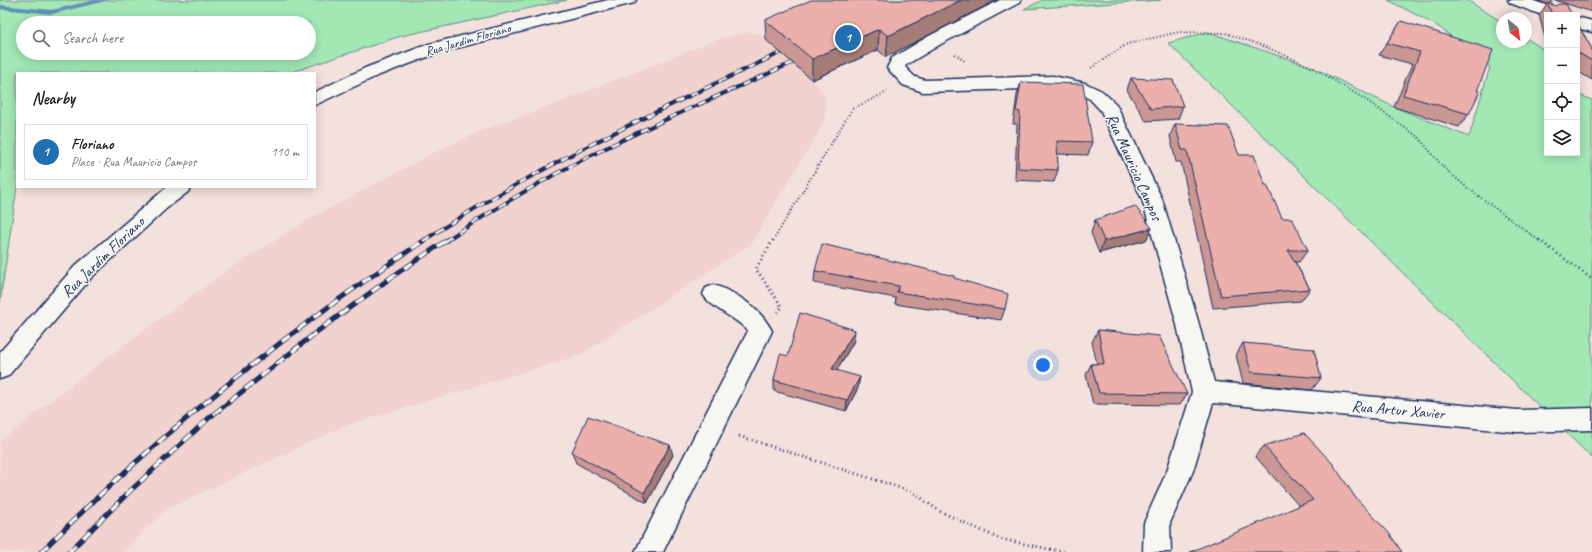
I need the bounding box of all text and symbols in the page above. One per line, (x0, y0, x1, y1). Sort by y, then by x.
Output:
north arrow (1496, 12, 1532, 48)
map controls (1544, 12, 1580, 156)
button: + (1544, 12, 1580, 48)
search box (16, 16, 316, 60)
street label: Rua Jardim Floriano (424, 20, 514, 60)
pin: 1 (835, 23, 861, 53)
icon: search (30, 27, 52, 49)
text: Search here (62, 29, 123, 48)
button: − (1544, 48, 1580, 84)
button: locate (1544, 84, 1580, 120)
text: Nearby (32, 88, 75, 109)
street label: Rua Mauricio Campos (1101, 110, 1167, 225)
button: layers (1544, 120, 1580, 156)
text: Floriano (71, 135, 113, 154)
text: 1 (43, 144, 49, 160)
text: 110 m (271, 144, 299, 160)
text: Place · Rua Mauricio Campos (71, 154, 196, 170)
street label: Rua Jardim Floriano (57, 211, 151, 302)
your location (1033, 355, 1053, 375)
street label: Rua Artur Xavier (1351, 396, 1446, 424)

